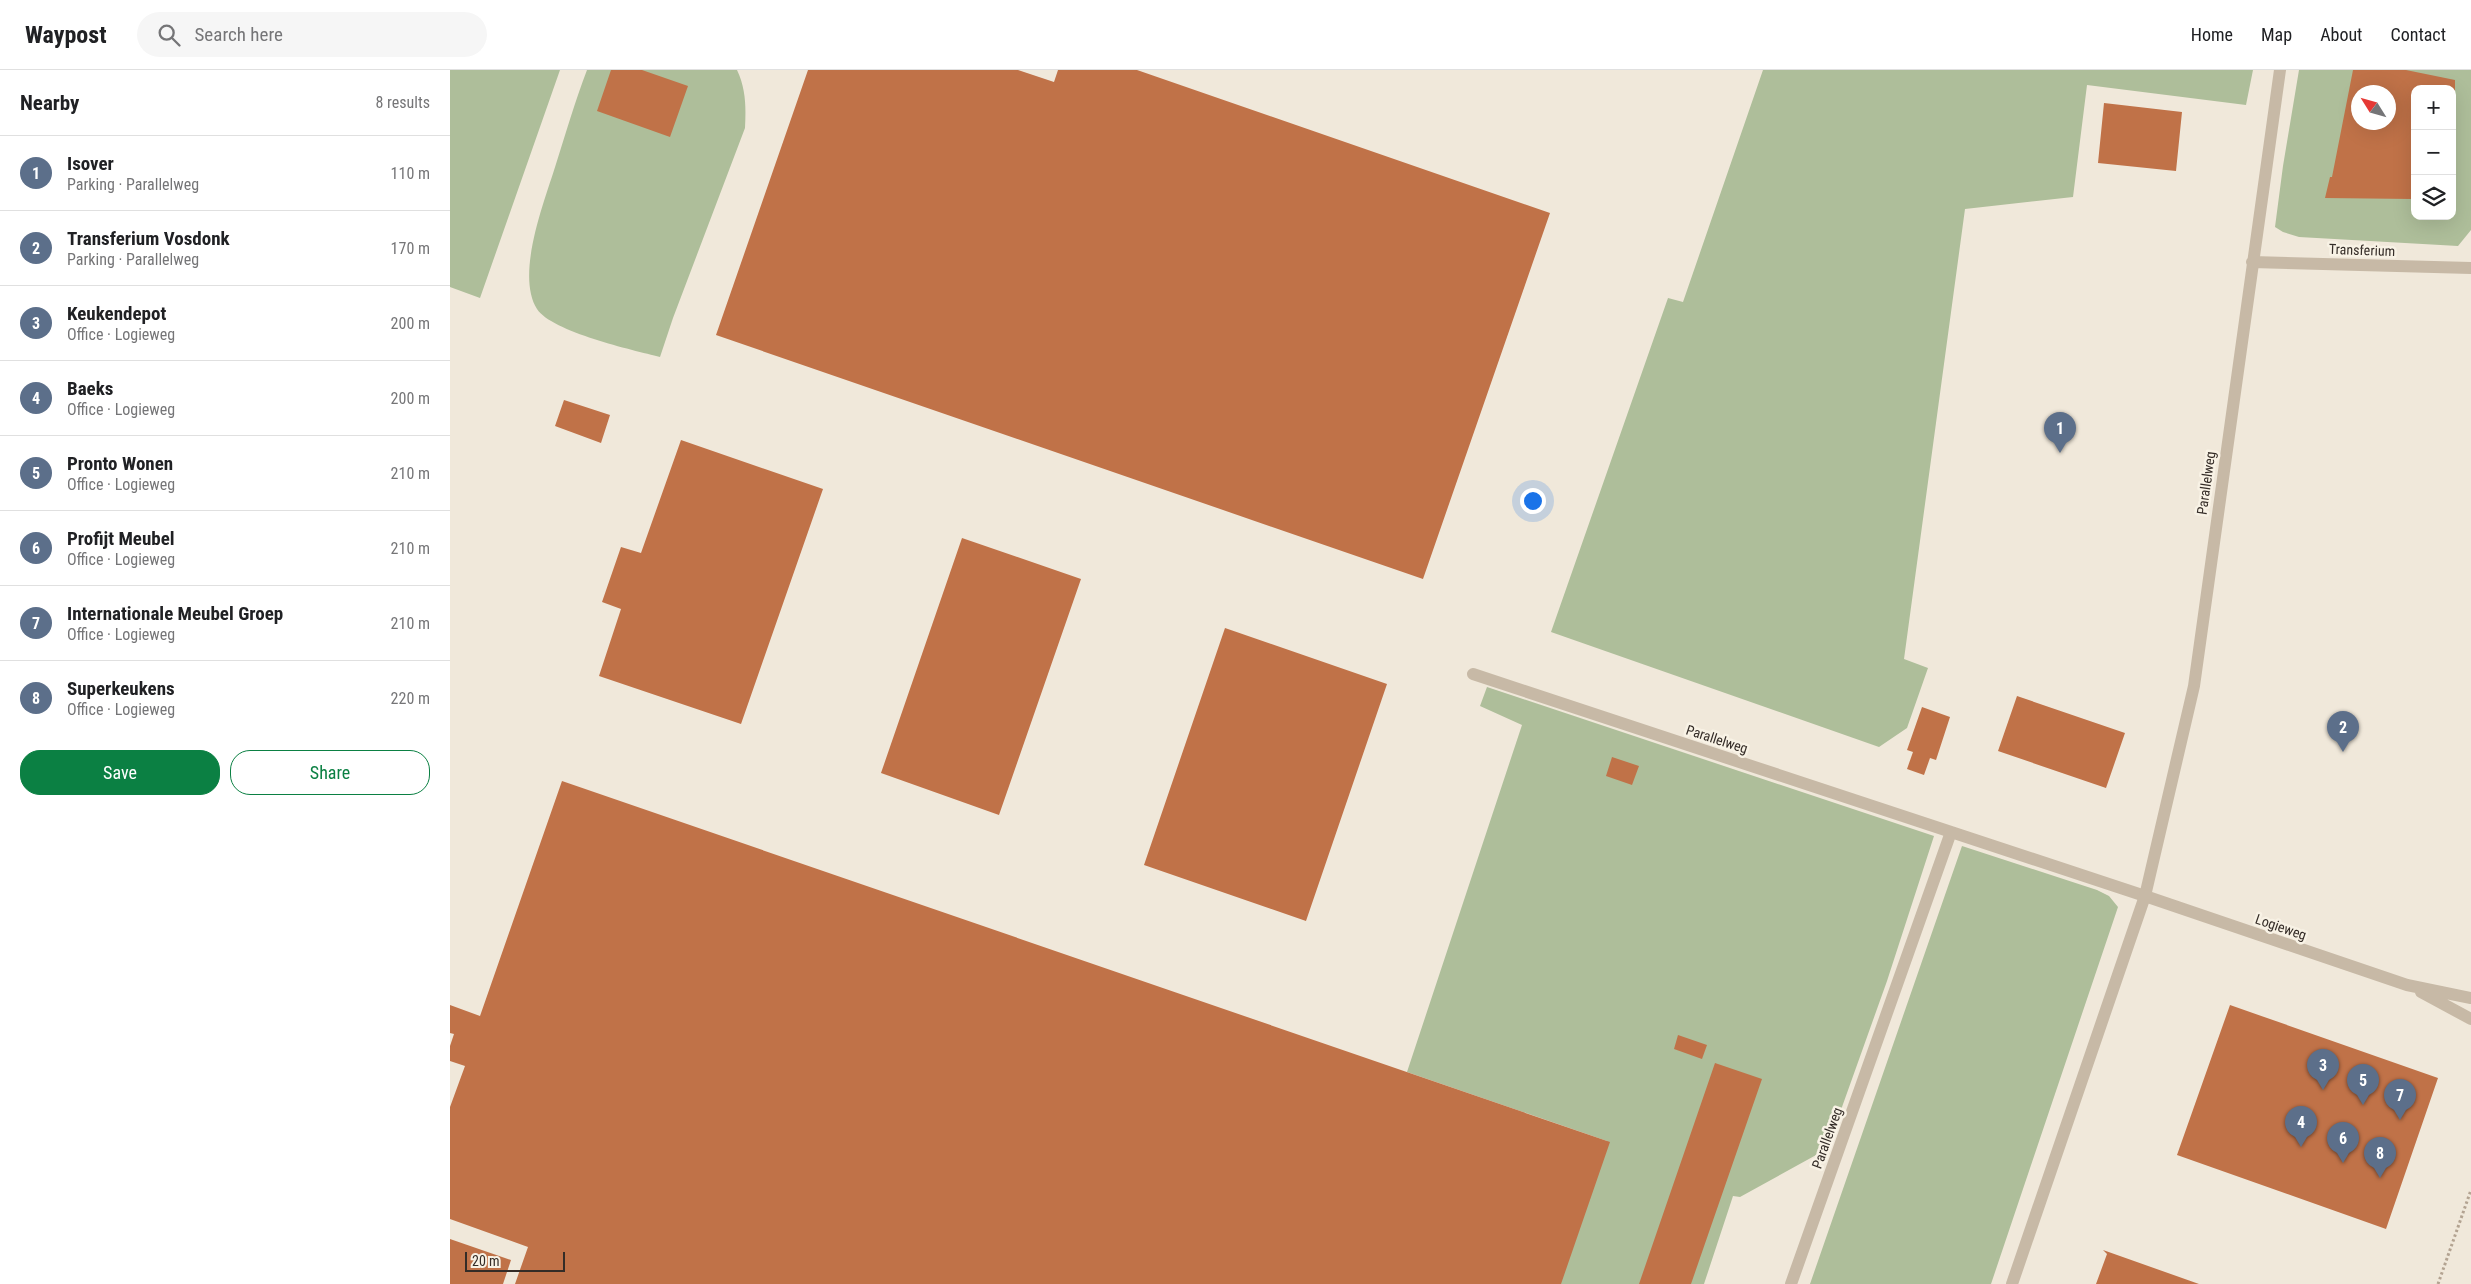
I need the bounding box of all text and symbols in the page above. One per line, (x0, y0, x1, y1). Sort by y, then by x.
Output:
search box (137, 12, 487, 57)
text: Waypost (25, 21, 107, 49)
icon: search (155, 21, 183, 49)
text: Search here (195, 23, 283, 46)
text: Home (2191, 24, 2233, 45)
text: Map (2261, 24, 2292, 45)
text: About (2320, 24, 2362, 45)
text: Contact (2390, 24, 2446, 45)
north arrow (2351, 85, 2396, 130)
map controls (2411, 85, 2456, 220)
button: + (2411, 85, 2456, 130)
text: Nearby (20, 91, 79, 115)
text: 8 results (375, 93, 430, 112)
button: − (2411, 130, 2456, 175)
text: Isover (67, 152, 114, 175)
text: 1 (32, 164, 40, 183)
text: 110 m (391, 164, 430, 183)
text: Parking · Parallelweg (67, 175, 199, 194)
button: layers (2411, 175, 2456, 220)
text: Transferium Vosdonk (67, 227, 230, 250)
text: 2 (32, 239, 40, 258)
text: 170 m (391, 239, 430, 258)
street label: Transferium (2329, 241, 2395, 259)
text: Parking · Parallelweg (67, 250, 199, 269)
text: Keukendepot (67, 302, 166, 325)
text: 3 (32, 314, 40, 333)
text: 200 m (391, 314, 430, 333)
text: Office · Logieweg (67, 325, 175, 344)
text: Baeks (67, 377, 113, 400)
text: 4 (32, 389, 40, 408)
text: 200 m (391, 389, 430, 408)
text: Office · Logieweg (67, 400, 175, 419)
pin: 1 (2044, 412, 2076, 453)
street label: Parallelweg (2194, 450, 2218, 516)
text: Pronto Wonen (67, 452, 173, 475)
text: 5 (32, 464, 40, 483)
text: 210 m (391, 464, 430, 483)
text: Office · Logieweg (67, 475, 175, 494)
your location (1520, 488, 1546, 514)
text: Profijt Meubel (67, 527, 175, 550)
text: 6 (32, 539, 40, 558)
text: 210 m (391, 539, 430, 558)
text: Office · Logieweg (67, 550, 175, 569)
text: Internationale Meubel Groep (67, 602, 283, 625)
text: 7 (32, 614, 40, 633)
text: 210 m (391, 614, 430, 633)
text: Office · Logieweg (67, 625, 175, 644)
text: Superkeukens (67, 677, 175, 700)
text: 8 (32, 689, 40, 708)
text: 220 m (391, 689, 430, 708)
text: Office · Logieweg (67, 700, 175, 719)
pin: 2 (2327, 711, 2359, 752)
street label: Parallelweg (1684, 722, 1750, 756)
button: Save (20, 750, 220, 795)
button: Share (230, 750, 430, 795)
street label: Logieweg (2253, 911, 2309, 943)
pin: 3 (2307, 1049, 2339, 1090)
pin: 5 (2347, 1064, 2379, 1105)
pin: 7 (2384, 1079, 2416, 1120)
street label: Parallelweg (1809, 1105, 1845, 1171)
pin: 4 (2285, 1106, 2317, 1147)
pin: 6 (2327, 1122, 2359, 1163)
pin: 8 (2364, 1137, 2396, 1178)
scale bar (465, 1249, 565, 1272)
text: 20 m (472, 1253, 500, 1269)

